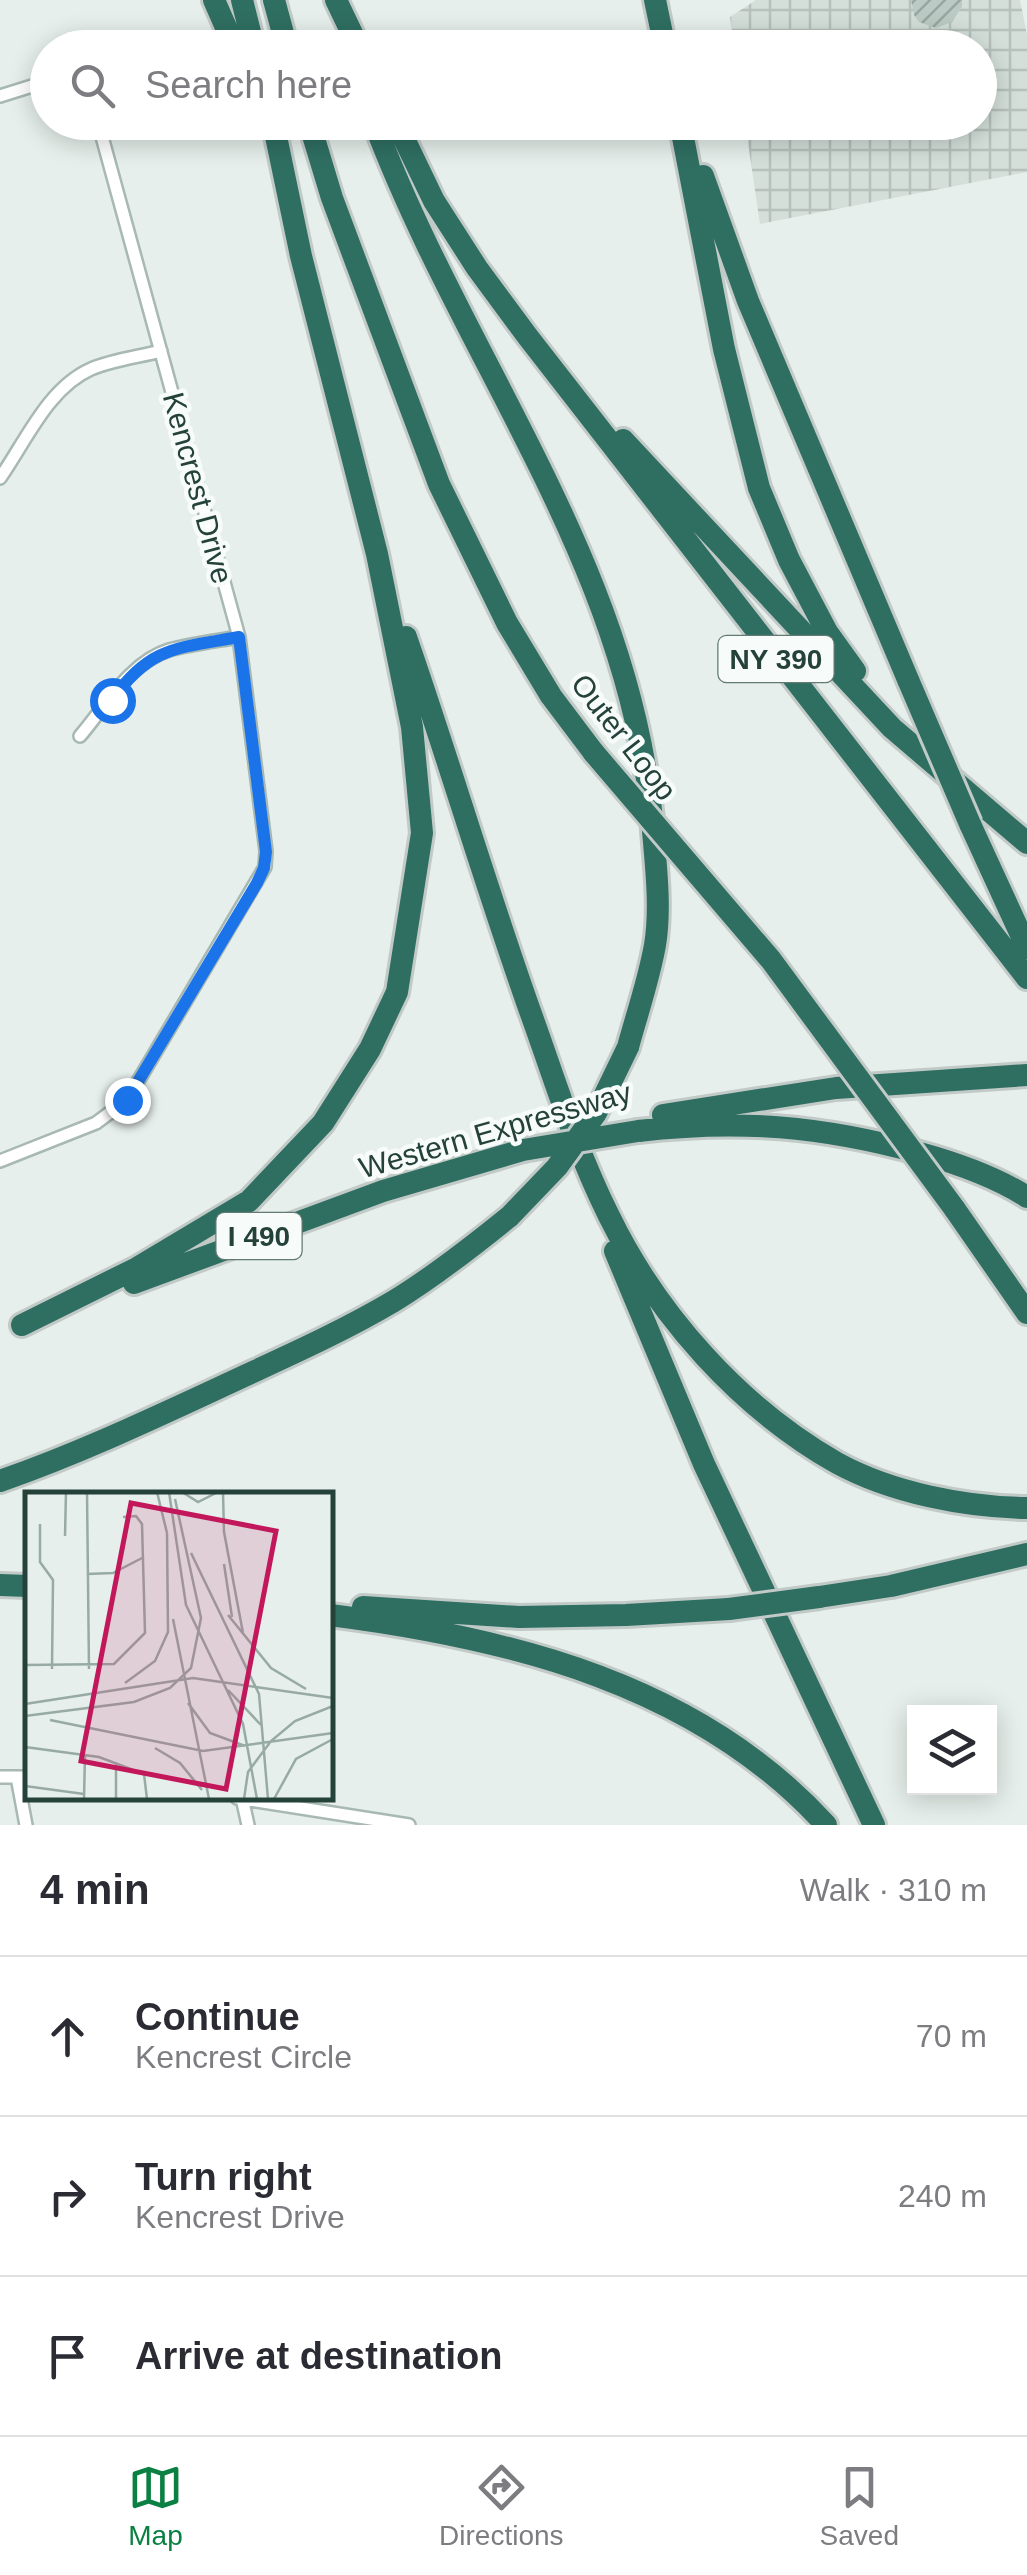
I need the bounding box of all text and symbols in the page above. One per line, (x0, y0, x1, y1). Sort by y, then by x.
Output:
search box (30, 30, 997, 140)
icon: search (65, 58, 120, 113)
text: Search here (145, 64, 352, 106)
street label: Kencrest Drive (157, 389, 239, 587)
road number: NY 390 (718, 636, 834, 682)
street label: Outer Loop (565, 668, 683, 806)
route start (90, 678, 136, 724)
street label: Western Expressway (355, 1075, 635, 1185)
route end (105, 1078, 151, 1124)
road number: I 490 (216, 1213, 302, 1259)
inset map (25, 1492, 332, 1800)
map controls (907, 1705, 997, 1795)
button: layers (907, 1705, 997, 1795)
text: 4 min (40, 1866, 150, 1913)
text: Walk · 310 m (800, 1872, 987, 1908)
text: Continue (135, 1996, 300, 2038)
icon: ahead (40, 2009, 95, 2064)
text: 70 m (916, 2018, 987, 2054)
text: Kencrest Circle (135, 2039, 352, 2075)
text: Turn right (135, 2156, 312, 2198)
icon: right (40, 2169, 95, 2224)
text: 240 m (898, 2178, 987, 2214)
text: Kencrest Drive (135, 2199, 345, 2235)
icon: arrive (40, 2329, 95, 2384)
text: Arrive at destination (135, 2335, 502, 2377)
tab: Map (128, 2460, 183, 2552)
tab: Directions (439, 2460, 564, 2552)
tab: Saved (820, 2460, 899, 2552)

